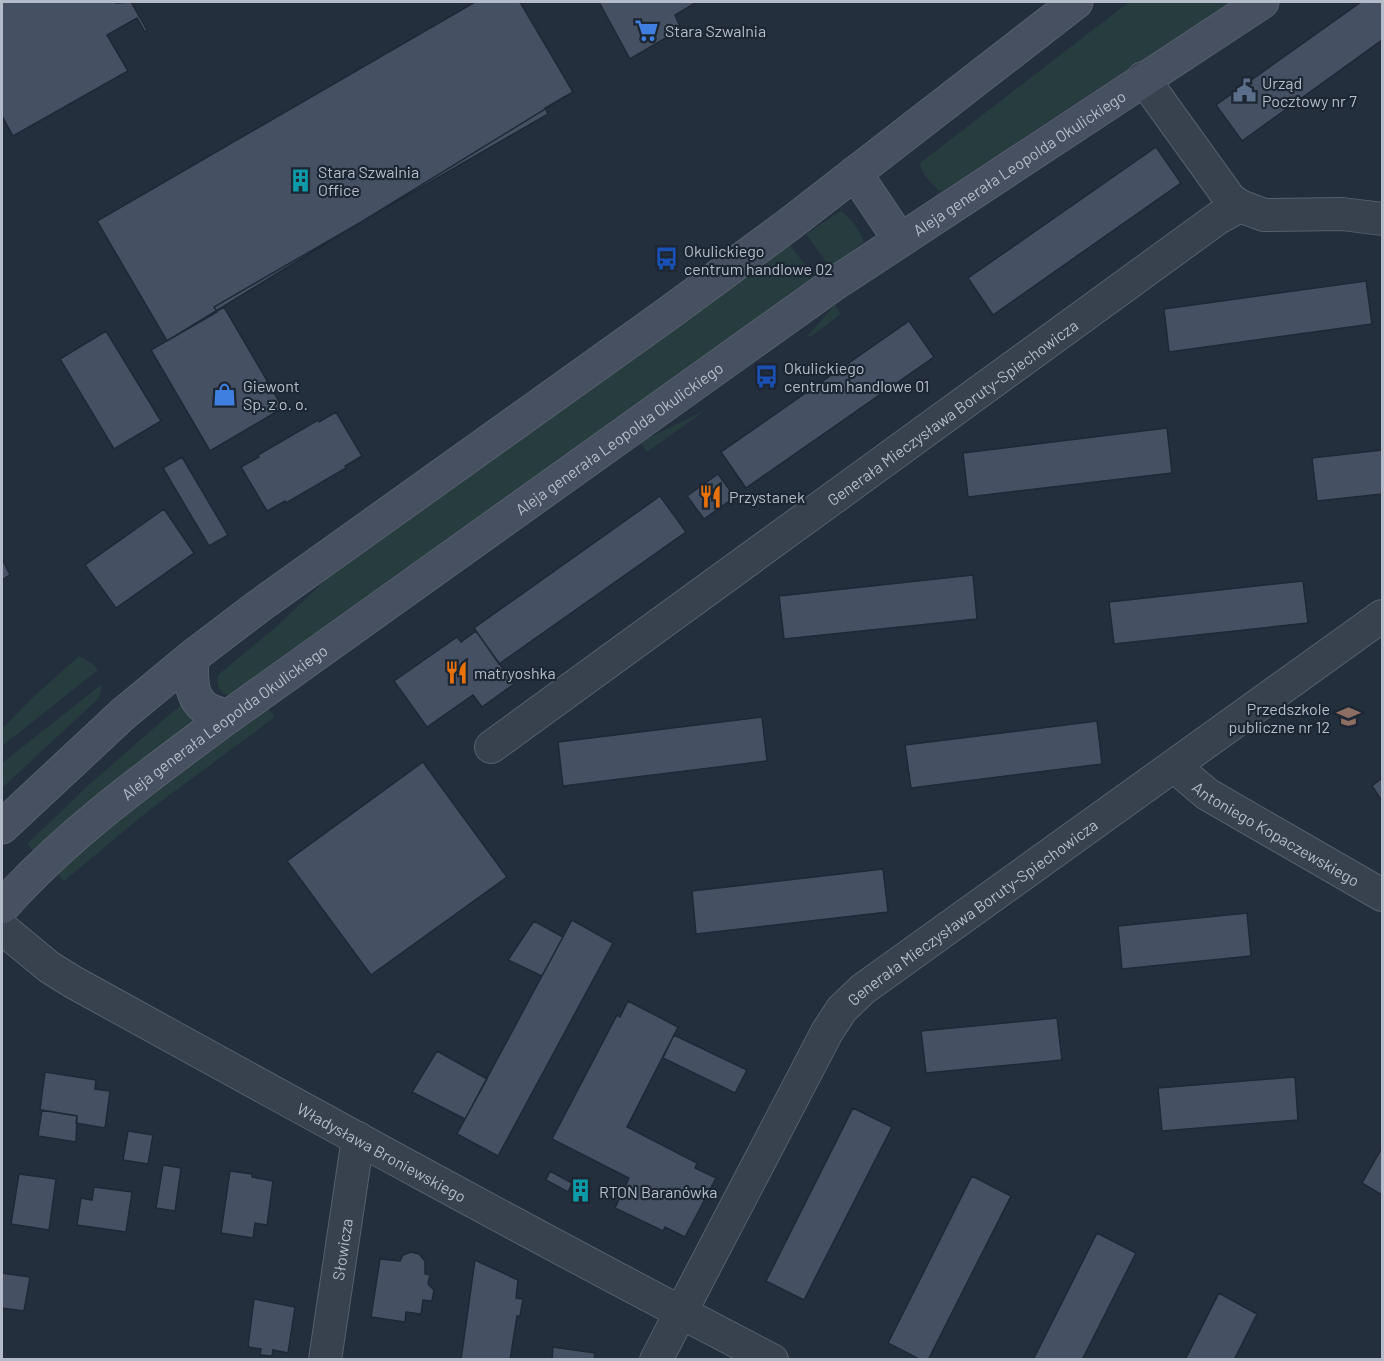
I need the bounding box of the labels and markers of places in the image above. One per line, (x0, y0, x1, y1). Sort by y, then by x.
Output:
supermarket icon: Stara Szwalnia (634, 17, 660, 43)
place label: Stara Szwalnia (665, 21, 766, 40)
place label: Urząd Pocztowy nr 7 (1262, 73, 1357, 110)
public building icon: Urząd Pocztowy nr 7 (1231, 78, 1257, 104)
place label: Stara Szwalnia Office (318, 162, 419, 199)
building icon: Stara Szwalnia Office (287, 167, 313, 193)
place label: Okulickiego centrum handlowe 02 (684, 241, 833, 278)
bus stop icon: Okulickiego centrum handlowe 02 (653, 246, 679, 272)
place label: Okulickiego centrum handlowe 01 (784, 358, 929, 395)
bus stop icon: Okulickiego centrum handlowe 01 (753, 363, 779, 389)
place label: Giewont Sp. z o. o. (243, 376, 308, 413)
shop icon: Giewont Sp. z o. o. (212, 381, 238, 407)
restaurant icon: Przystanek (698, 483, 724, 509)
place label: Przystanek (729, 487, 805, 506)
restaurant icon: matryoshka (443, 659, 469, 685)
place label: matryoshka (474, 663, 556, 682)
place label: Przedszkole publiczne nr 12 (1229, 699, 1330, 736)
school or university icon: Przedszkole publiczne nr 12 (1335, 704, 1361, 730)
building icon: RTON Baranówka (568, 1178, 594, 1204)
place label: RTON Baranówka (599, 1182, 718, 1201)

